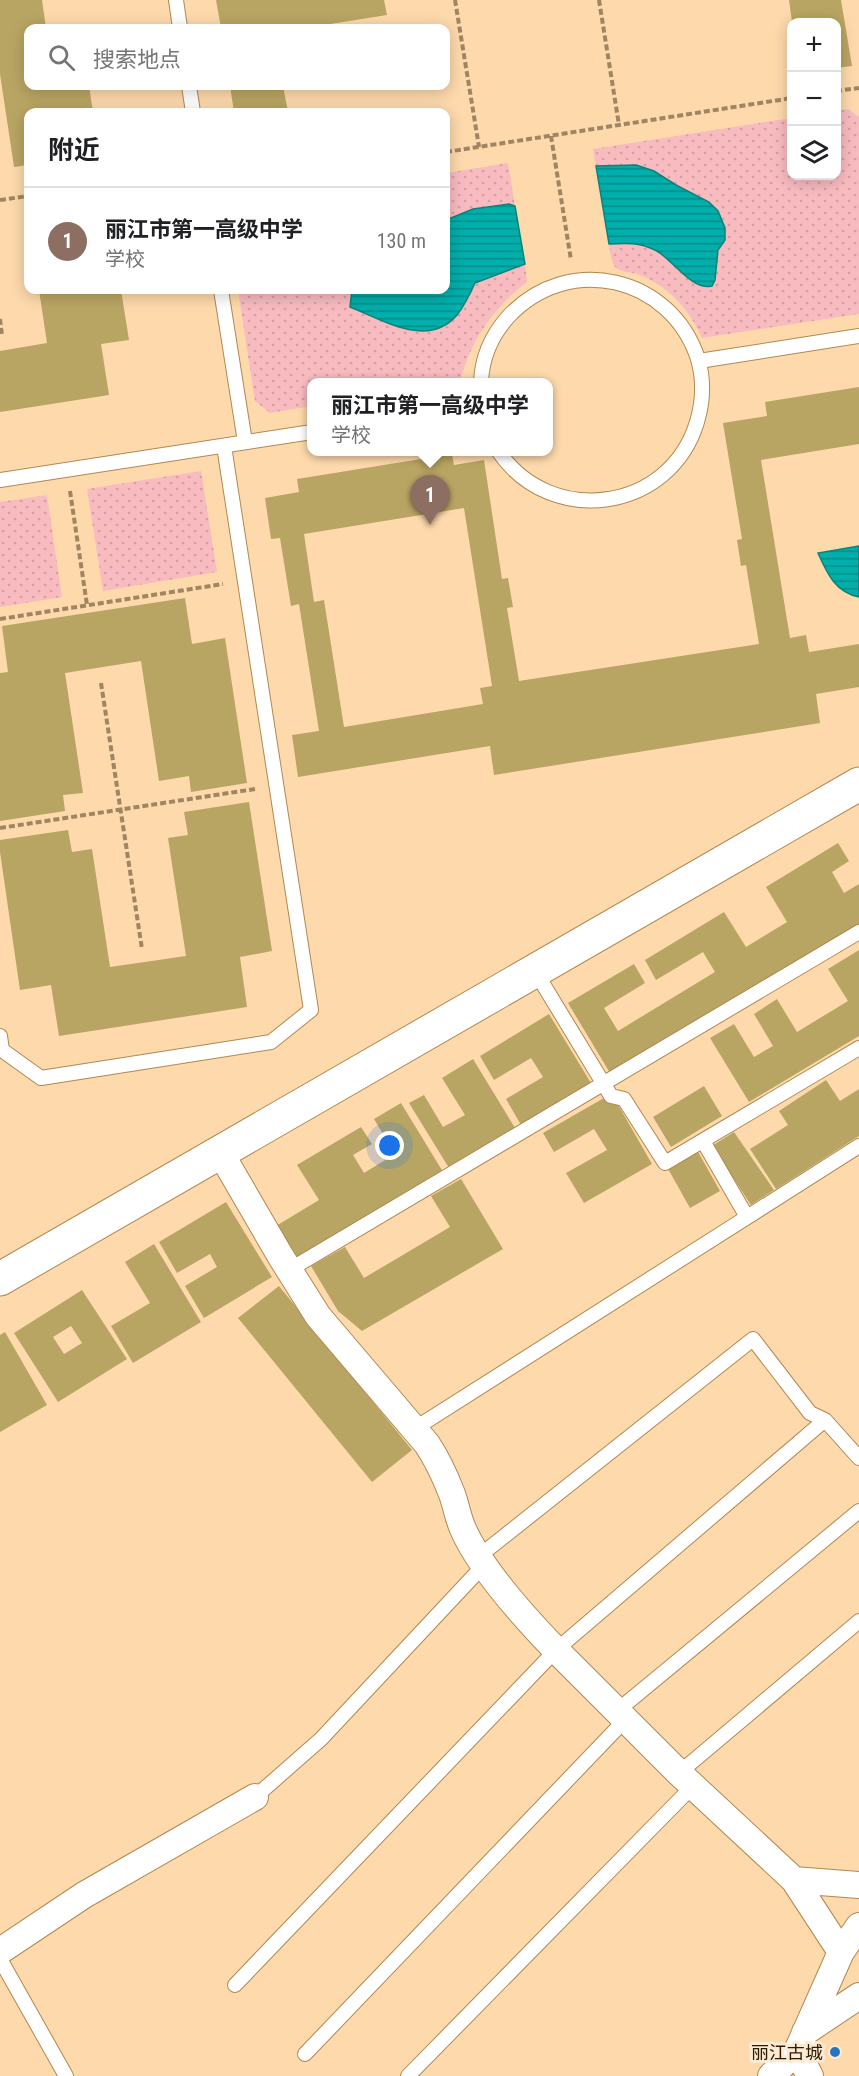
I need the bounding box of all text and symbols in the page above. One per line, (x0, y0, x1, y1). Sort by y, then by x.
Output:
map controls (787, 18, 841, 180)
button: + (787, 18, 841, 72)
search box (24, 24, 450, 90)
icon: search (45, 41, 78, 74)
text: 搜索地点 (93, 47, 181, 72)
button: − (787, 72, 841, 126)
button: layers (787, 126, 841, 180)
text: 附近 (48, 135, 100, 165)
text: 丽江市第一高级中学 (105, 217, 303, 242)
text: 1 (62, 229, 73, 253)
text: 130 m (377, 229, 426, 253)
text: 学校 (105, 247, 145, 271)
popup (307, 378, 553, 456)
text: 丽江市第一高级中学 (331, 393, 529, 418)
text: 学校 (331, 423, 371, 447)
pin: 1 (410, 476, 450, 525)
your location (375, 1131, 404, 1160)
place label: 丽江古城 (751, 2042, 823, 2063)
marker: 丽江古城 (828, 2045, 842, 2059)

